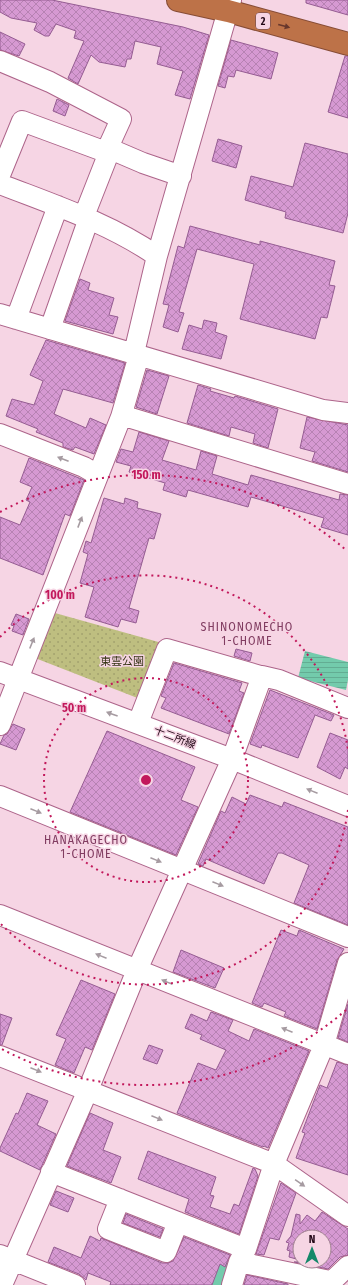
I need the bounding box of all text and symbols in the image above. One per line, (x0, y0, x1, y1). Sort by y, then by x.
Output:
road number: 2 (256, 13, 270, 29)
one-way arrow (278, 23, 290, 29)
one-way arrow (56, 455, 68, 461)
text: 150 m (131, 468, 161, 482)
one-way arrow (77, 515, 83, 527)
text: 100 m (45, 588, 75, 602)
district label: SHINONOMECHO 1-CHOME (201, 620, 293, 648)
one-way arrow (29, 637, 35, 648)
park label: 東雲公園 (100, 655, 144, 668)
text: 50 m (62, 701, 86, 715)
one-way arrow (106, 710, 118, 716)
street label: 十二所線 (152, 724, 198, 751)
centre of rings (139, 773, 153, 787)
one-way arrow (305, 788, 317, 794)
one-way arrow (31, 808, 43, 814)
district label: HANAKAGECHO 1-CHOME (44, 833, 128, 861)
one-way arrow (151, 857, 162, 863)
one-way arrow (212, 882, 224, 888)
one-way arrow (95, 952, 107, 958)
one-way arrow (161, 979, 172, 985)
one-way arrow (281, 1027, 293, 1033)
one-way arrow (31, 1067, 42, 1073)
one-way arrow (152, 1115, 164, 1121)
one-way arrow (295, 1179, 306, 1187)
north arrow (292, 1229, 332, 1269)
text: N (309, 1233, 315, 1246)

